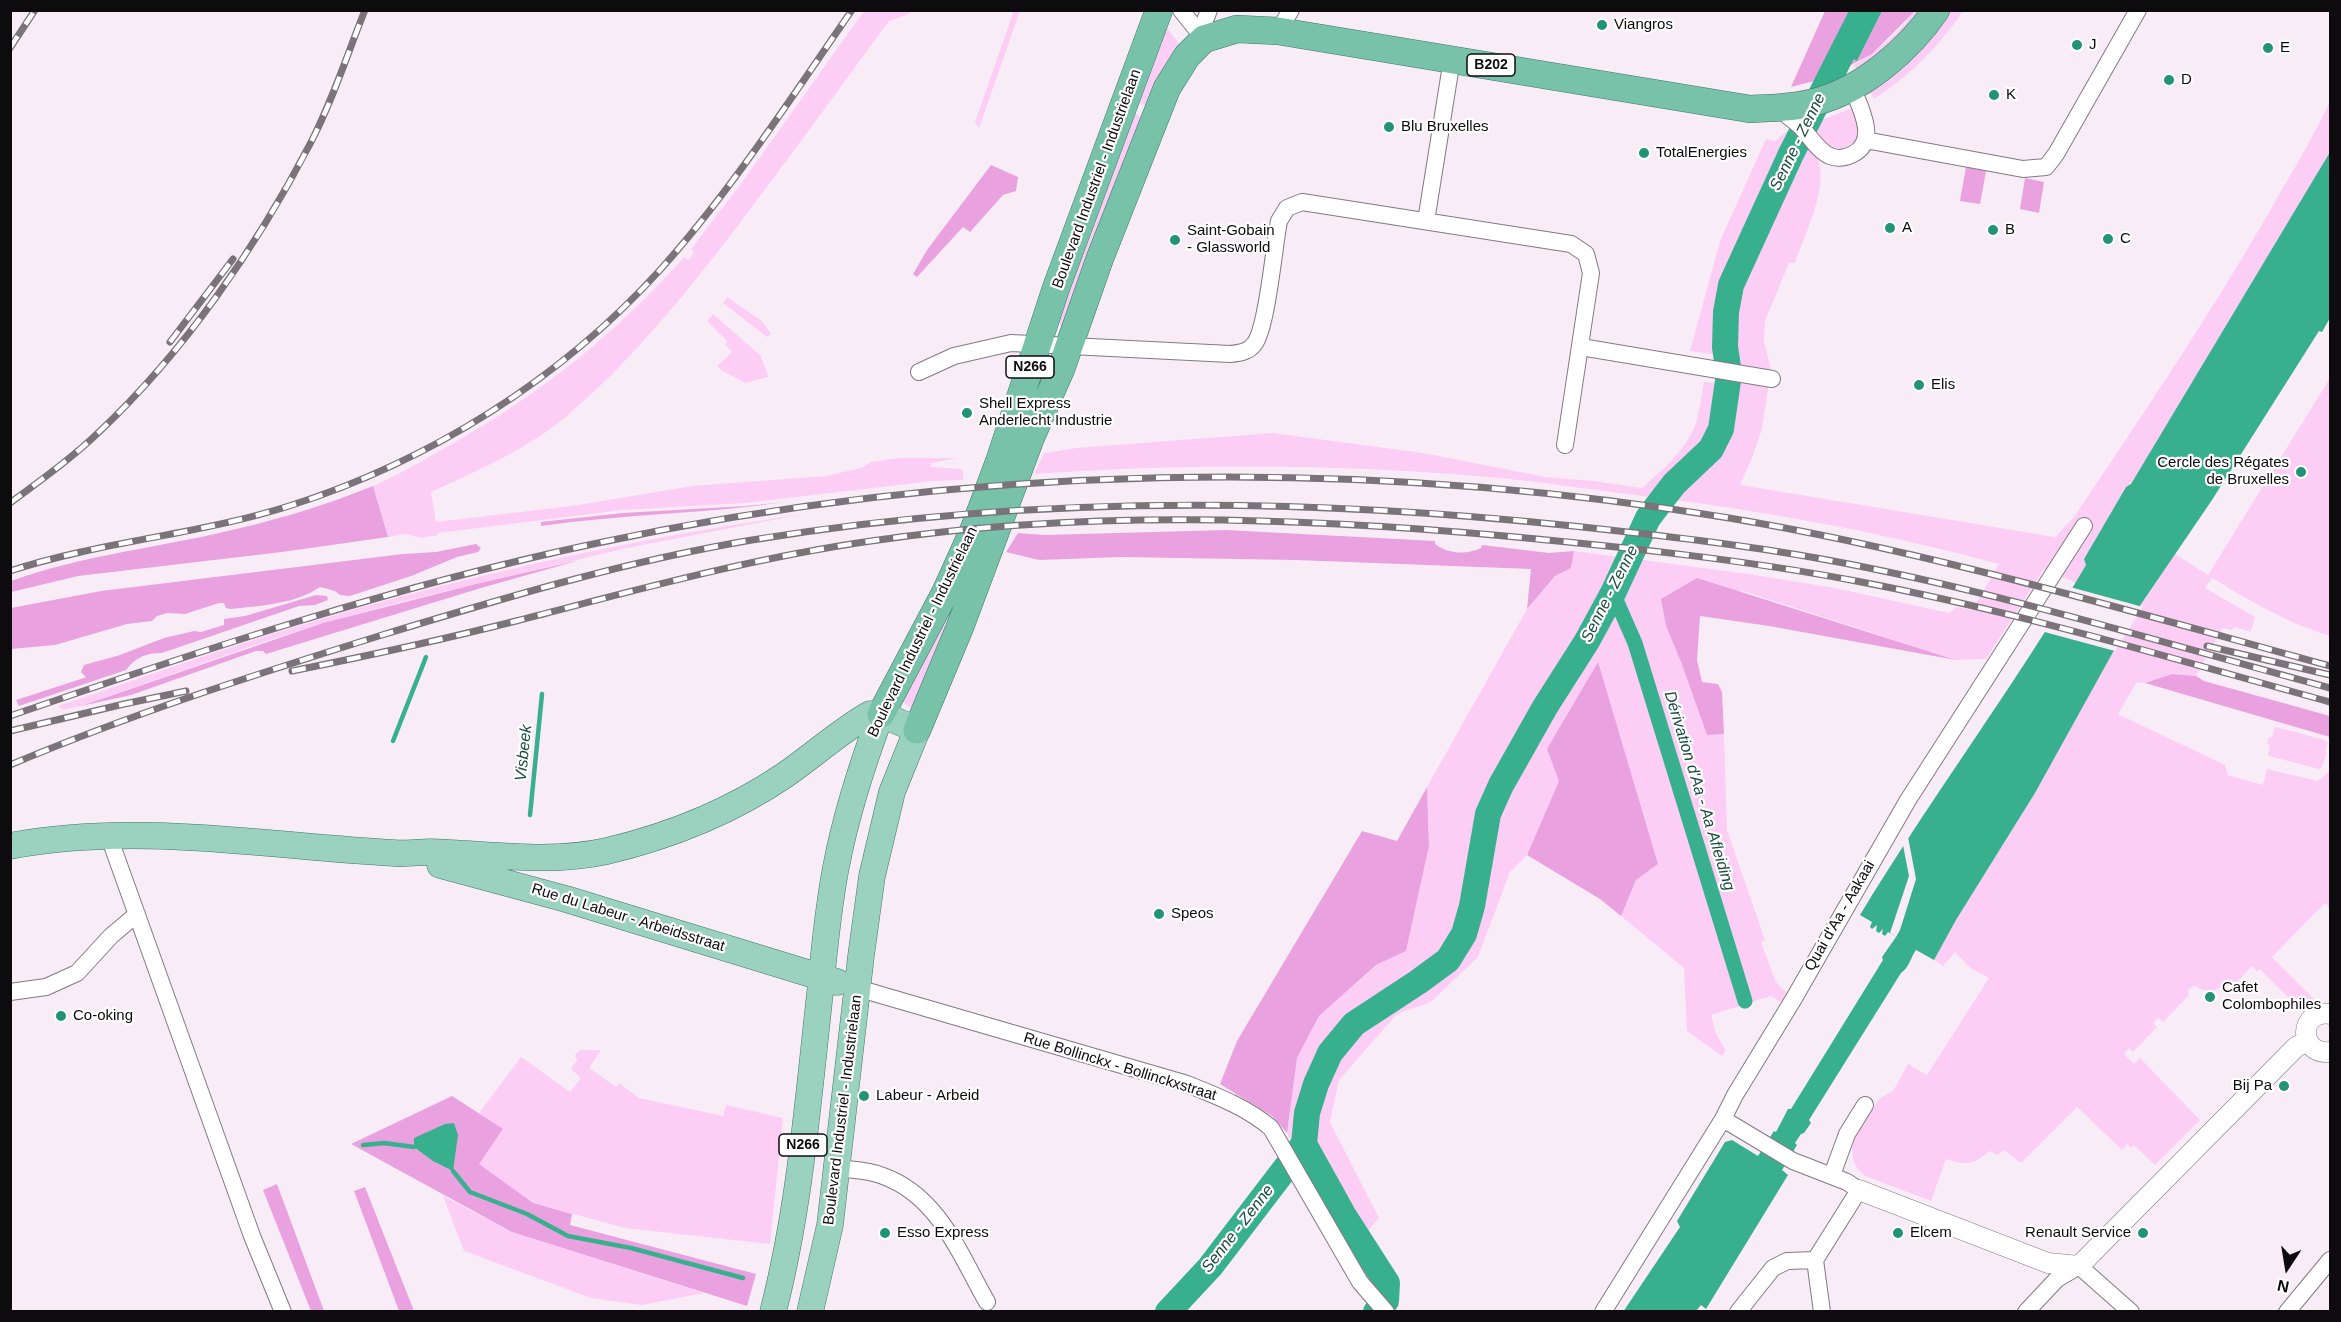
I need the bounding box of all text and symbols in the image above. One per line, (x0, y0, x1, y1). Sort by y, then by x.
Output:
place label: Viangros (1614, 16, 1673, 34)
marker: Viangros (1595, 18, 1609, 32)
place label: J (2089, 36, 2096, 54)
marker: J (2070, 38, 2084, 52)
place label: E (2280, 39, 2290, 57)
marker: E (2261, 41, 2275, 55)
road number: B202 (1467, 54, 1515, 76)
street label: Boulevard Industriel - Industrielaan (1049, 67, 1145, 291)
place label: D (2181, 71, 2192, 89)
marker: D (2162, 73, 2176, 87)
place label: K (2006, 86, 2016, 104)
marker: K (1987, 88, 2001, 102)
water label: Senne - Zenne (1766, 90, 1830, 194)
place label: Blu Bruxelles (1401, 118, 1489, 136)
marker: Blu Bruxelles (1382, 120, 1396, 134)
place label: TotalEnergies (1656, 144, 1747, 162)
marker: TotalEnergies (1637, 146, 1651, 160)
place label: A (1902, 219, 1912, 237)
marker: A (1883, 221, 1897, 235)
place label: B (2005, 221, 2015, 239)
place label: Saint-Gobain - Glassworld (1187, 222, 1275, 257)
marker: B (1986, 223, 2000, 237)
place label: C (2120, 230, 2131, 248)
marker: C (2101, 232, 2115, 246)
marker: Saint-Gobain - Glassworld (1168, 233, 1182, 247)
road number: N266 (1006, 356, 1054, 378)
place label: Elis (1931, 376, 1955, 394)
marker: Elis (1912, 378, 1926, 392)
place label: Shell Express Anderlecht Industrie (979, 395, 1112, 430)
marker: Shell Express Anderlecht Industrie (960, 406, 974, 420)
place label: Cercle des Régates de Bruxelles (2157, 454, 2289, 489)
marker: Cercle des Régates de Bruxelles (2294, 465, 2308, 479)
street label: Boulevard Industriel - Industrielaan (864, 524, 982, 740)
water label: Senne - Zenne (1577, 542, 1643, 646)
water label: Dérivation d'Aa - Aa Afleiding (1659, 689, 1739, 893)
water label: Visbeek (511, 724, 537, 782)
street label: Quai d'Aa - Aakaai (1801, 858, 1879, 974)
street label: Rue du Labeur - Arbeidsstraat (529, 880, 727, 956)
place label: Speos (1171, 905, 1214, 923)
marker: Speos (1152, 907, 1166, 921)
place label: Cafet Colombophiles (2222, 979, 2321, 1014)
marker: Cafet Colombophiles (2203, 990, 2217, 1004)
street label: Boulevard Industriel - Industrielaan (820, 994, 866, 1226)
place label: Co-oking (73, 1007, 133, 1025)
marker: Co-oking (54, 1009, 68, 1023)
street label: Rue Bollinckx - Bollinckxstraat (1021, 1029, 1219, 1105)
place label: Bij Pa (2233, 1077, 2272, 1095)
marker: Bij Pa (2277, 1079, 2291, 1093)
place label: Labeur - Arbeid (876, 1087, 979, 1105)
marker: Labeur - Arbeid (857, 1089, 871, 1103)
road number: N266 (779, 1134, 827, 1156)
water label: Senne - Zenne (1198, 1181, 1278, 1277)
place label: Esso Express (897, 1224, 989, 1242)
place label: Elcem (1910, 1224, 1952, 1242)
place label: Renault Service (2025, 1224, 2131, 1242)
marker: Esso Express (878, 1226, 892, 1240)
marker: Elcem (1891, 1226, 1905, 1240)
marker: Renault Service (2136, 1226, 2150, 1240)
north arrow (2257, 1238, 2317, 1298)
text: N (2276, 1277, 2291, 1296)

